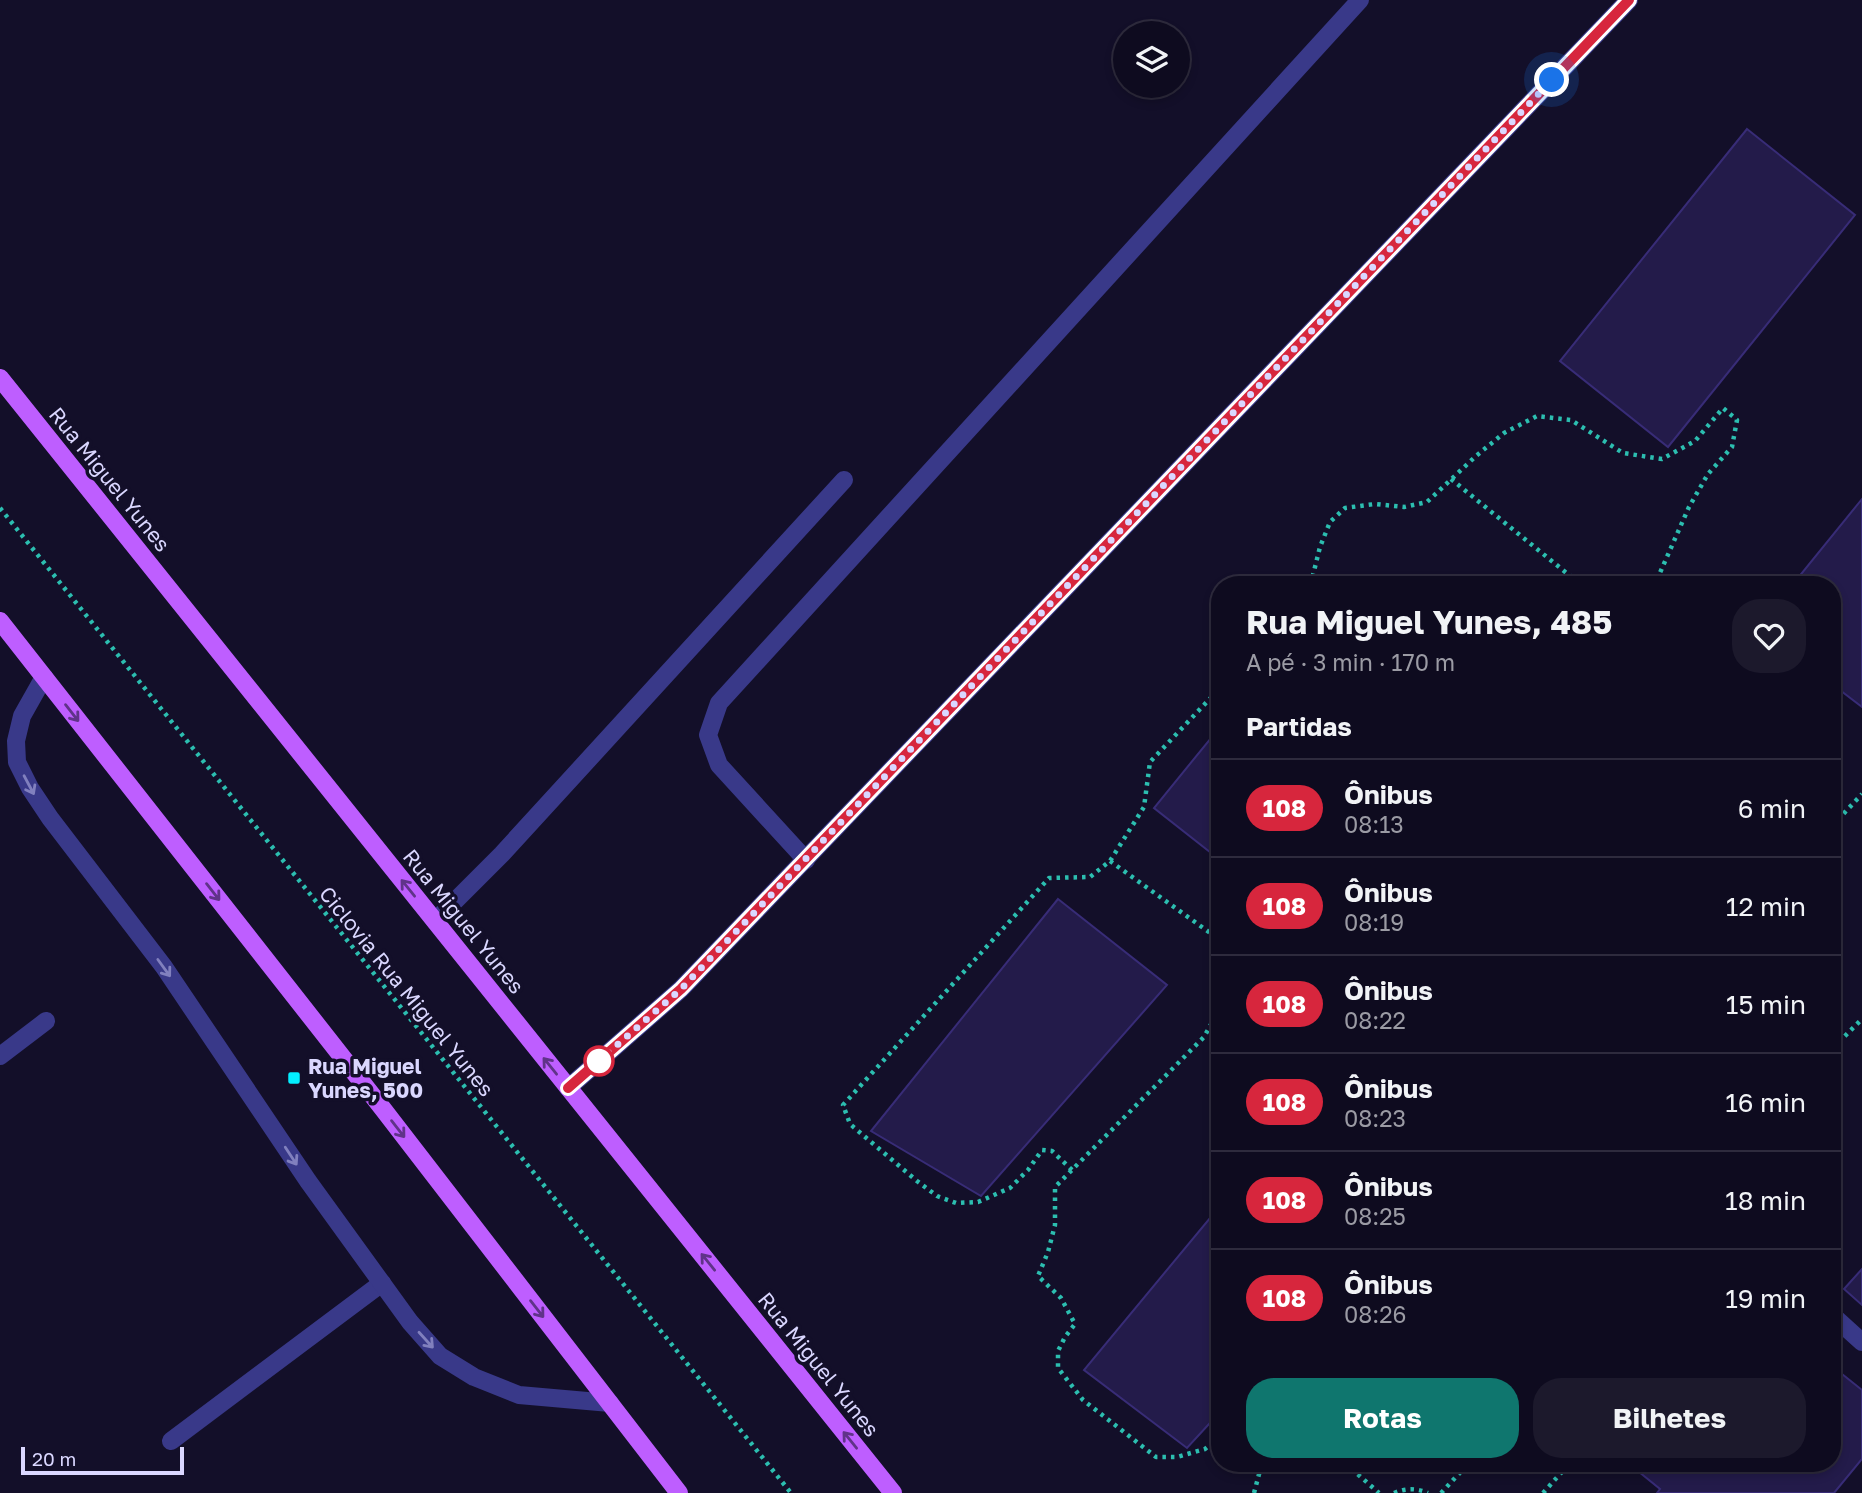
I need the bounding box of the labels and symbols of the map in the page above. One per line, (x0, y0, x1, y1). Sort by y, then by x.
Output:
your location (1534, 62, 1569, 97)
street label: Rua Miguel Yunes (44, 402, 176, 556)
one-way arrow (65, 704, 80, 722)
one-way arrow (23, 774, 36, 795)
street label: Rua Miguel Yunes (398, 844, 530, 998)
one-way arrow (401, 879, 416, 897)
street label: Ciclovia Rua Miguel Yunes (314, 881, 500, 1101)
one-way arrow (205, 883, 220, 901)
one-way arrow (157, 958, 171, 977)
unlabelled marker (584, 1046, 614, 1076)
place label: Rua Miguel Yunes, 500 (308, 1053, 423, 1103)
one-way arrow (543, 1057, 558, 1075)
marker: Rua Miguel Yunes, 500 (286, 1070, 302, 1086)
one-way arrow (391, 1119, 406, 1138)
one-way arrow (285, 1146, 299, 1166)
one-way arrow (700, 1254, 716, 1272)
street label: Rua Miguel Yunes (753, 1287, 885, 1441)
one-way arrow (530, 1300, 545, 1318)
one-way arrow (418, 1331, 434, 1349)
one-way arrow (843, 1431, 858, 1449)
scale bar (21, 1444, 184, 1476)

